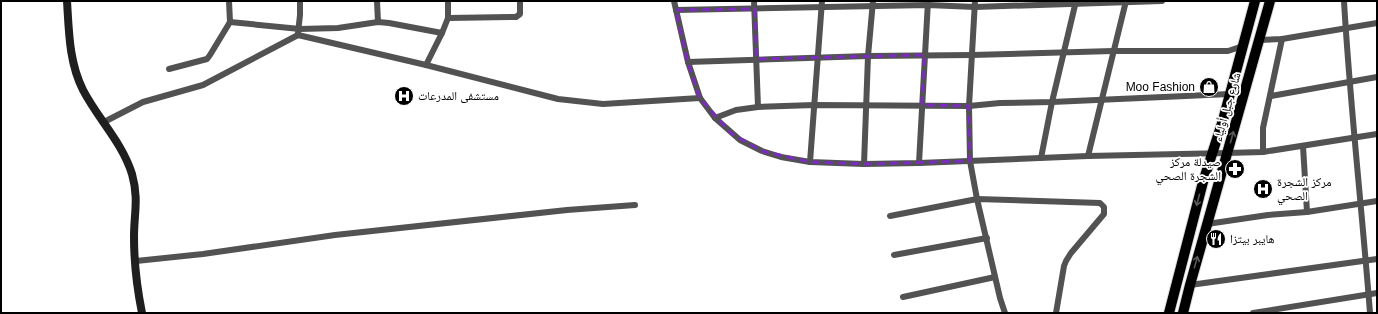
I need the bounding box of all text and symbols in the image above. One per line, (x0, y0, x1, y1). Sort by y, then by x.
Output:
street label: شارع جبل أولياء (1210, 71, 1245, 143)
shop icon: Moo Fashion (1198, 76, 1220, 98)
place label: Moo Fashion (1126, 80, 1195, 94)
hospital icon: مستشفى المدرعات (393, 85, 415, 107)
place label: مستشفى المدرعات (418, 89, 499, 103)
one-way arrow (1229, 130, 1236, 143)
place label: صيدلة مركز الشجرة الصحي (1156, 155, 1221, 186)
pharmacy icon: صيدلة مركز الشجرة الصحي (1224, 158, 1246, 180)
place label: مركز الشجرة الصحي (1277, 175, 1332, 206)
hospital icon: مركز الشجرة الصحي (1252, 178, 1274, 200)
one-way arrow (1194, 193, 1201, 206)
restaurant icon: هايبر بيتزا (1205, 228, 1227, 250)
place label: هايبر بيتزا (1230, 232, 1275, 246)
one-way arrow (1193, 255, 1201, 268)

